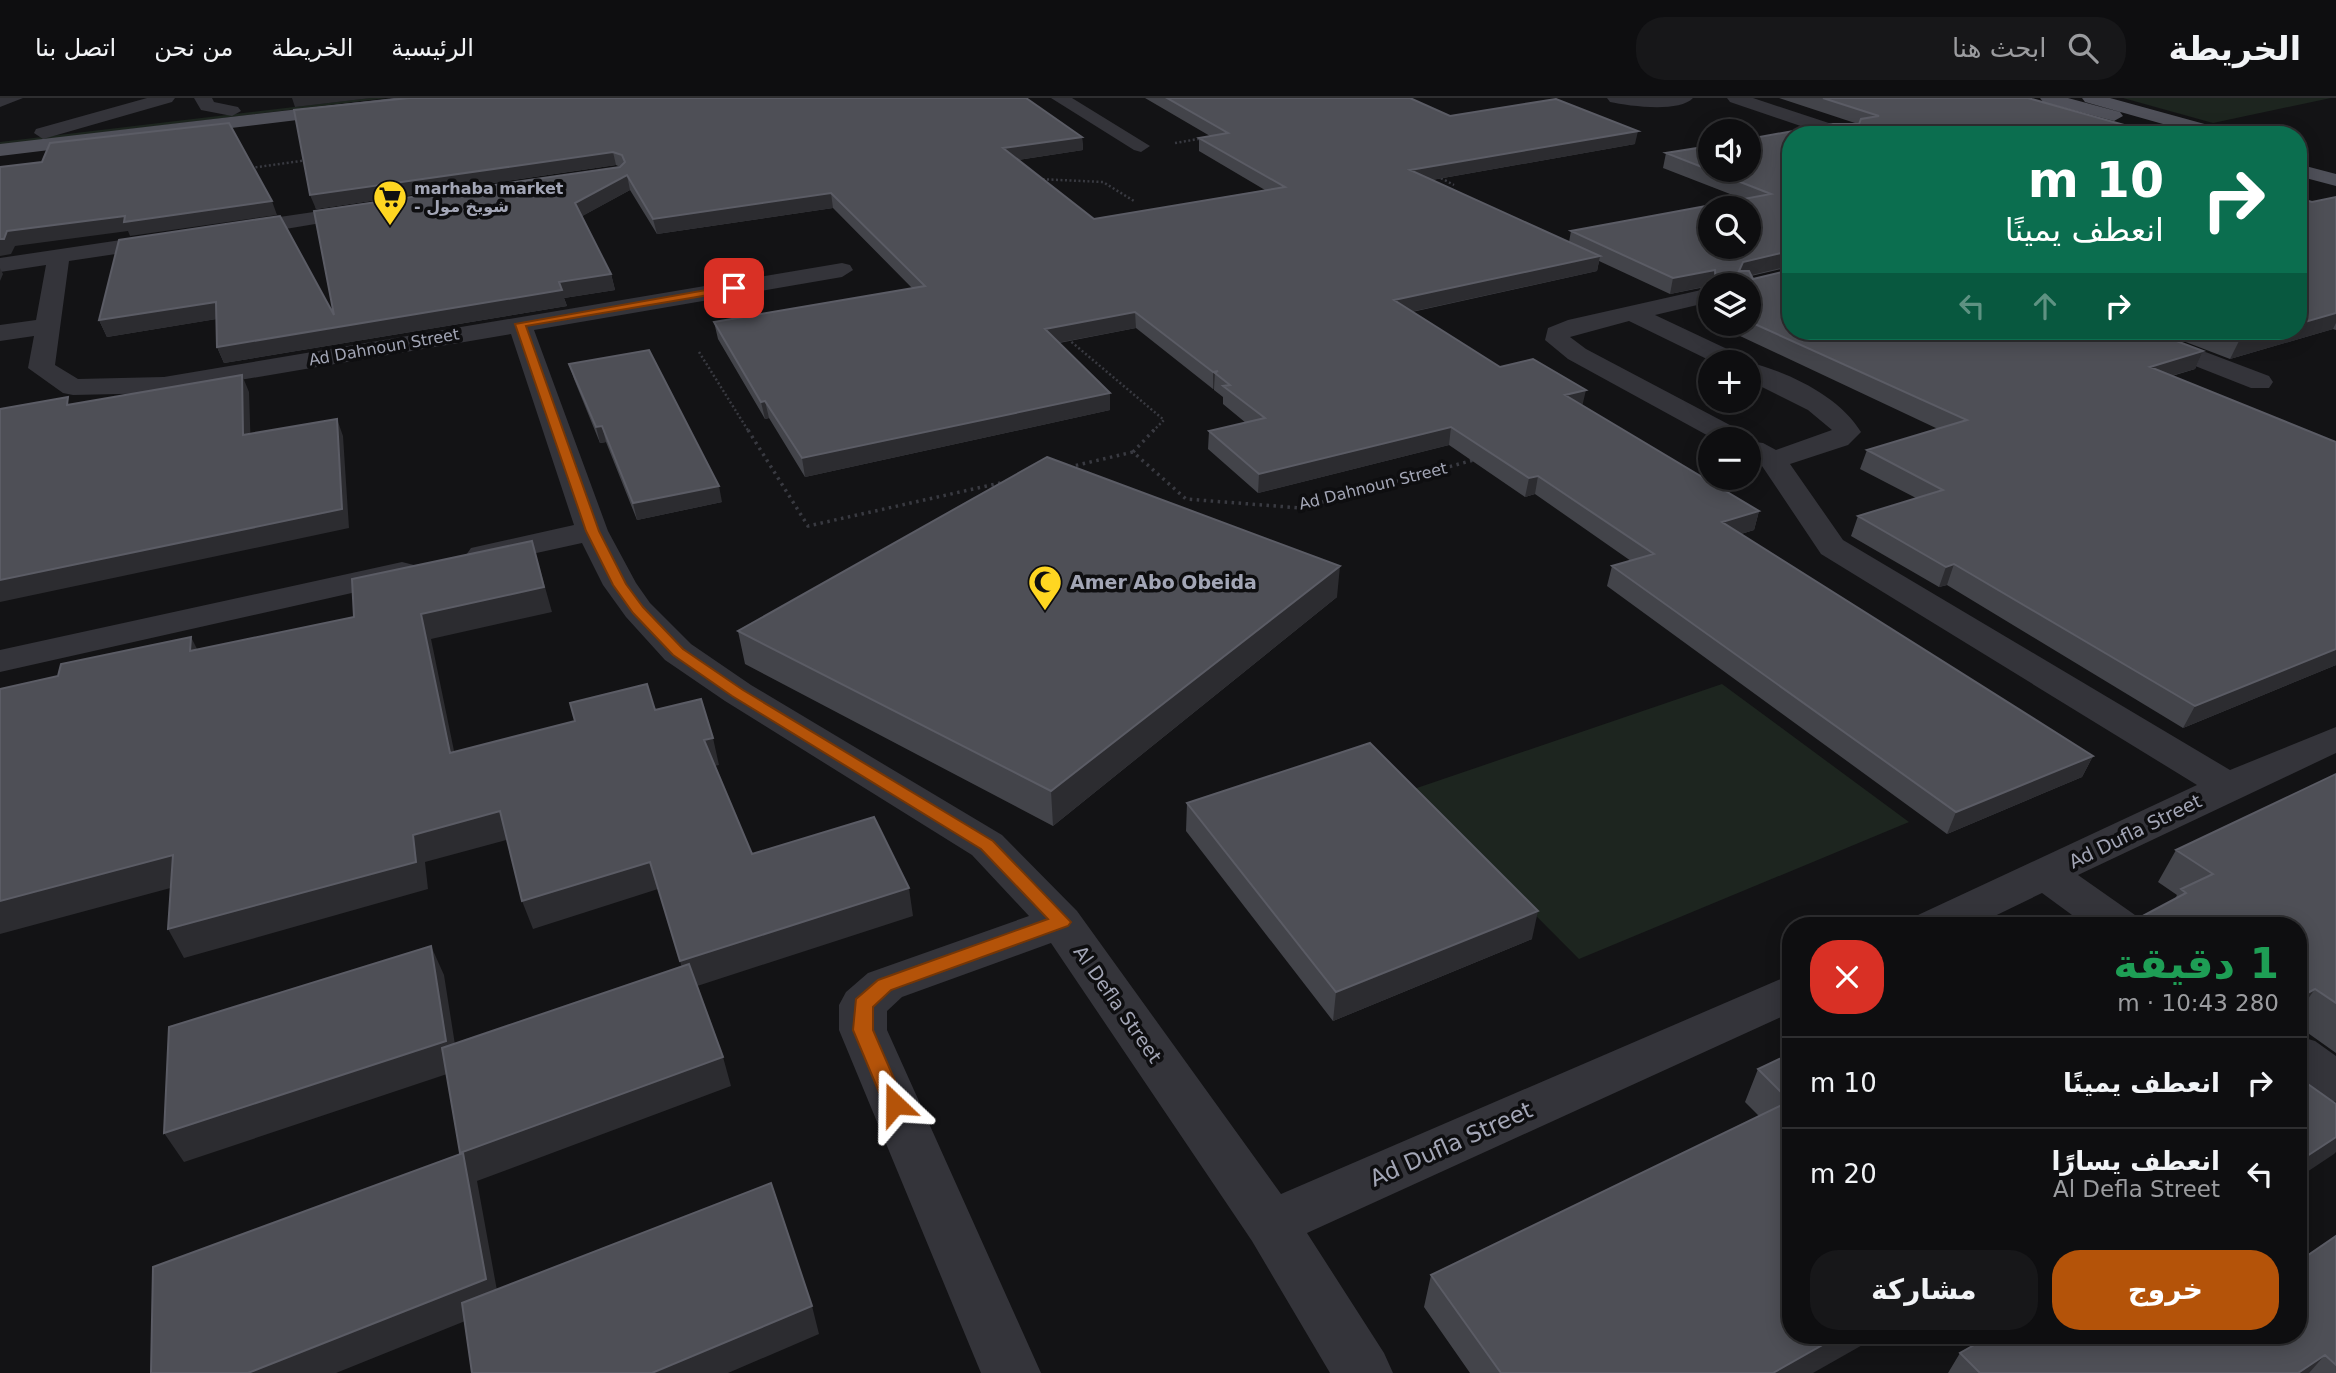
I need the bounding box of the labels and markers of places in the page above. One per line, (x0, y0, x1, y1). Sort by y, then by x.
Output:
supermarket icon: marhaba market - شويخ مول (371, 178, 409, 227)
place label: marhaba market - شويخ مول (414, 179, 564, 216)
pin (704, 258, 764, 318)
mosque icon: Amer Abo Obeida (1026, 563, 1064, 612)
place label: Amer Abo Obeida (1070, 571, 1257, 593)

